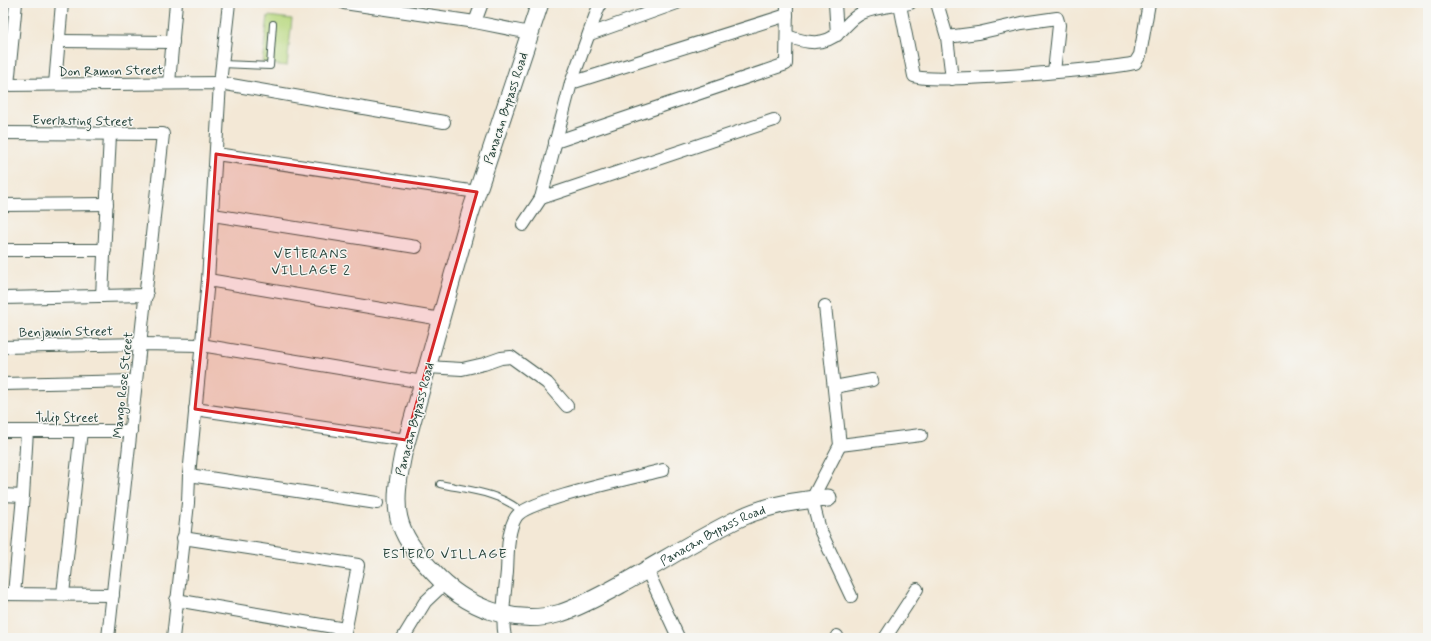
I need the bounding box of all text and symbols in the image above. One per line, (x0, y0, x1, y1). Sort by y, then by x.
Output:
street label: Panacan Bypass Road (480, 50, 533, 167)
street label: Don Ramon Street (59, 62, 164, 81)
street label: Everlasting Street (32, 112, 134, 133)
district label: VETERANS VILLAGE 2 (271, 245, 351, 279)
street label: Benjamin Street (19, 323, 113, 342)
street label: Mango Rose Street (109, 331, 139, 439)
street label: Panacan Bypass Road (392, 361, 439, 478)
street label: Tulip Street (36, 410, 99, 427)
street label: Panacan Bypass Road (657, 502, 768, 570)
district label: ESTERO VILLAGE (382, 545, 508, 563)

